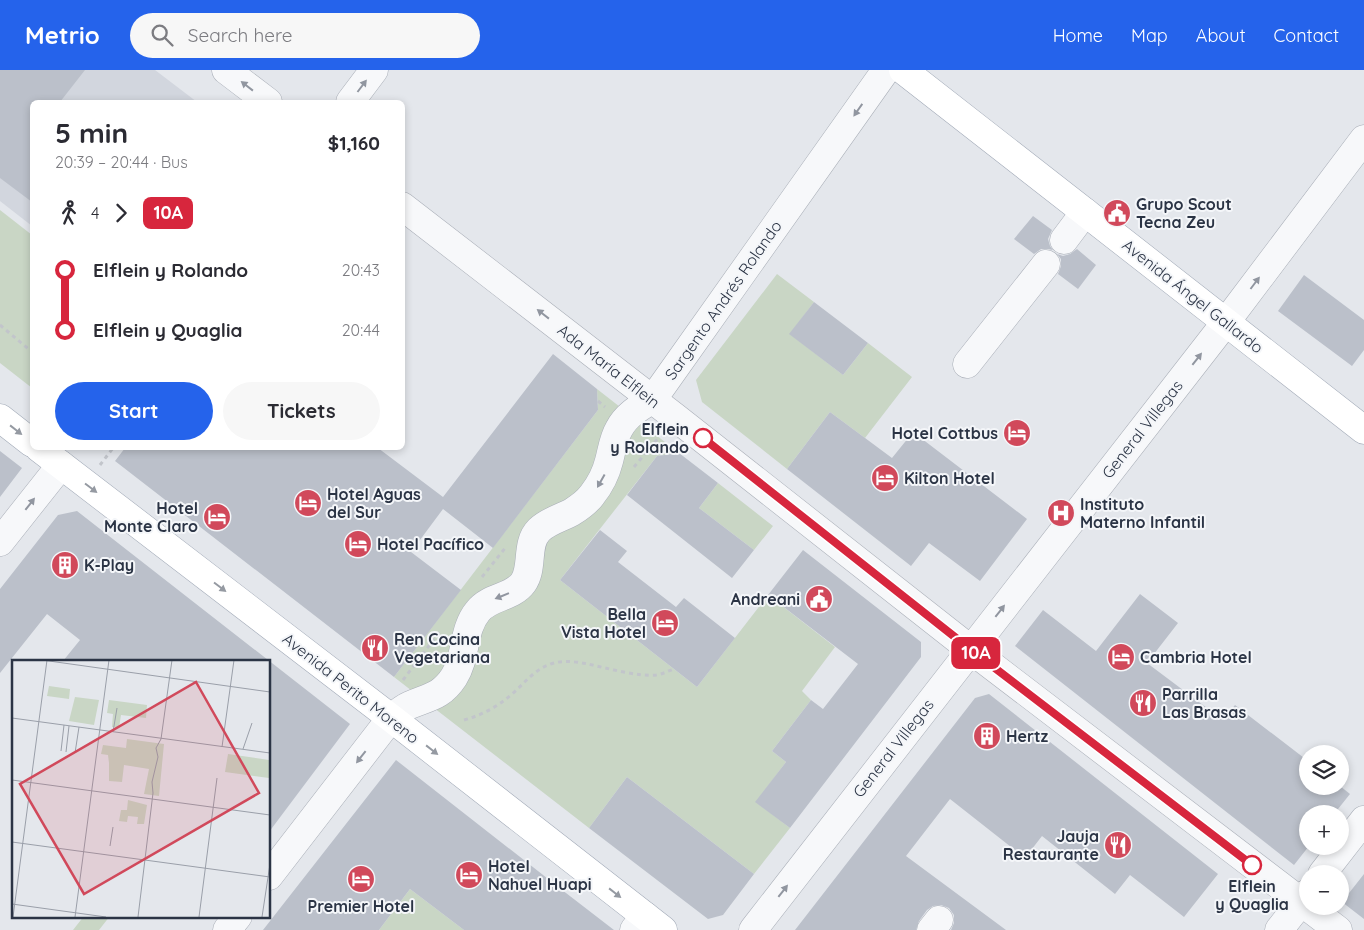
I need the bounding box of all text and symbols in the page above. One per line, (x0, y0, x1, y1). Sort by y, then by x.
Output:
search box (130, 13, 480, 58)
text: Metrio (25, 20, 100, 50)
icon: search (148, 21, 176, 49)
text: Search here (188, 23, 293, 47)
text: Home (1053, 24, 1103, 47)
text: Map (1131, 24, 1168, 47)
text: About (1196, 24, 1246, 47)
text: Contact (1274, 24, 1339, 47)
one-way arrow (356, 80, 367, 93)
one-way arrow (241, 81, 254, 92)
one-way arrow (853, 103, 863, 117)
text: 5 min (55, 115, 128, 150)
text: $1,160 (328, 131, 380, 155)
text: 20:39 – 20:44 · Bus (55, 152, 188, 172)
place label: Grupo Scout Tecna Zeu (1136, 194, 1232, 232)
public building icon: Grupo Scout Tecna Zeu (1102, 198, 1132, 228)
icon: walk (55, 199, 83, 227)
icon: forward (107, 199, 135, 227)
text: 10A (153, 201, 183, 224)
text: 4 (91, 203, 99, 223)
street label: Sargento Andrés Rolando (660, 216, 786, 384)
street label: Avenida Ángel Gallardo (1119, 235, 1267, 357)
text: Elflein y Rolando (93, 258, 248, 282)
text: 20:43 (342, 260, 380, 280)
one-way arrow (1250, 276, 1260, 290)
one-way arrow (537, 309, 550, 320)
text: Elflein y Quaglia (93, 318, 242, 342)
text: 20:44 (342, 320, 380, 340)
street label: Ada María Elflein (554, 320, 664, 412)
one-way arrow (1192, 352, 1202, 365)
street label: General Villegas (1097, 376, 1187, 482)
button: Start (55, 382, 213, 440)
button: Tickets (223, 382, 380, 440)
hotel icon: Hotel Cottbus (1002, 418, 1032, 448)
place label: Elflein y Rolando (610, 419, 689, 457)
place label: Hotel Cottbus (892, 423, 998, 443)
one-way arrow (9, 425, 22, 436)
marker: Elflein y Rolando (693, 428, 713, 448)
hotel icon: Kilton Hotel (870, 463, 900, 493)
place label: Kilton Hotel (904, 468, 995, 488)
one-way arrow (596, 474, 605, 487)
one-way arrow (84, 483, 98, 493)
place label: Hotel Aguas del Sur (327, 484, 421, 522)
hotel icon: Hotel Aguas del Sur (293, 488, 323, 518)
place label: Instituto Materno Infantil (1080, 494, 1205, 532)
one-way arrow (25, 497, 35, 511)
place label: Hotel Monte Claro (104, 498, 198, 536)
hospital icon: Instituto Materno Infantil (1046, 498, 1076, 528)
hotel icon: Hotel Monte Claro (202, 502, 232, 532)
hotel icon: Hotel Pacífico (343, 529, 373, 559)
place label: Hotel Pacífico (377, 534, 484, 554)
building icon: K-Play (50, 550, 80, 580)
place label: K-Play (84, 555, 134, 575)
one-way arrow (213, 582, 227, 592)
public building icon: Andreani (804, 584, 834, 614)
place label: Andreani (731, 589, 800, 609)
one-way arrow (494, 592, 509, 600)
place label: Bella Vista Hotel (561, 604, 646, 642)
one-way arrow (995, 604, 1005, 618)
hotel icon: Bella Vista Hotel (650, 608, 680, 638)
street label: Avenida Perito Moreno (279, 628, 423, 748)
place label: Ren Cocina Vegetariana (394, 629, 490, 667)
restaurant icon: Ren Cocina Vegetariana (360, 633, 390, 663)
line badge: 10A (947, 637, 1005, 669)
text: 10A (961, 641, 991, 664)
hotel icon: Cambria Hotel (1106, 642, 1136, 672)
place label: Cambria Hotel (1140, 647, 1252, 667)
inset map (12, 660, 270, 918)
place label: Parrilla Las Brasas (1162, 684, 1246, 722)
restaurant icon: Parrilla Las Brasas (1128, 688, 1158, 718)
street label: General Villegas (848, 695, 938, 801)
building icon: Hertz (972, 721, 1002, 751)
place label: Hertz (1006, 726, 1048, 746)
one-way arrow (425, 745, 439, 755)
map controls (1299, 745, 1349, 915)
button: layers (1299, 745, 1349, 795)
one-way arrow (356, 750, 367, 763)
button: + (1299, 805, 1349, 855)
place label: Jauja Restaurante (1003, 826, 1099, 864)
restaurant icon: Jauja Restaurante (1103, 830, 1133, 860)
marker: Elflein y Quaglia (1242, 855, 1262, 875)
place label: Hotel Nahuel Huapi (488, 856, 592, 894)
hotel icon: Hotel Nahuel Huapi (454, 860, 484, 890)
hotel icon: Premier Hotel (346, 864, 376, 894)
button: − (1299, 865, 1349, 915)
place label: Elflein y Quaglia (1215, 876, 1289, 914)
one-way arrow (777, 885, 788, 898)
one-way arrow (608, 888, 622, 898)
place label: Premier Hotel (308, 896, 414, 916)

